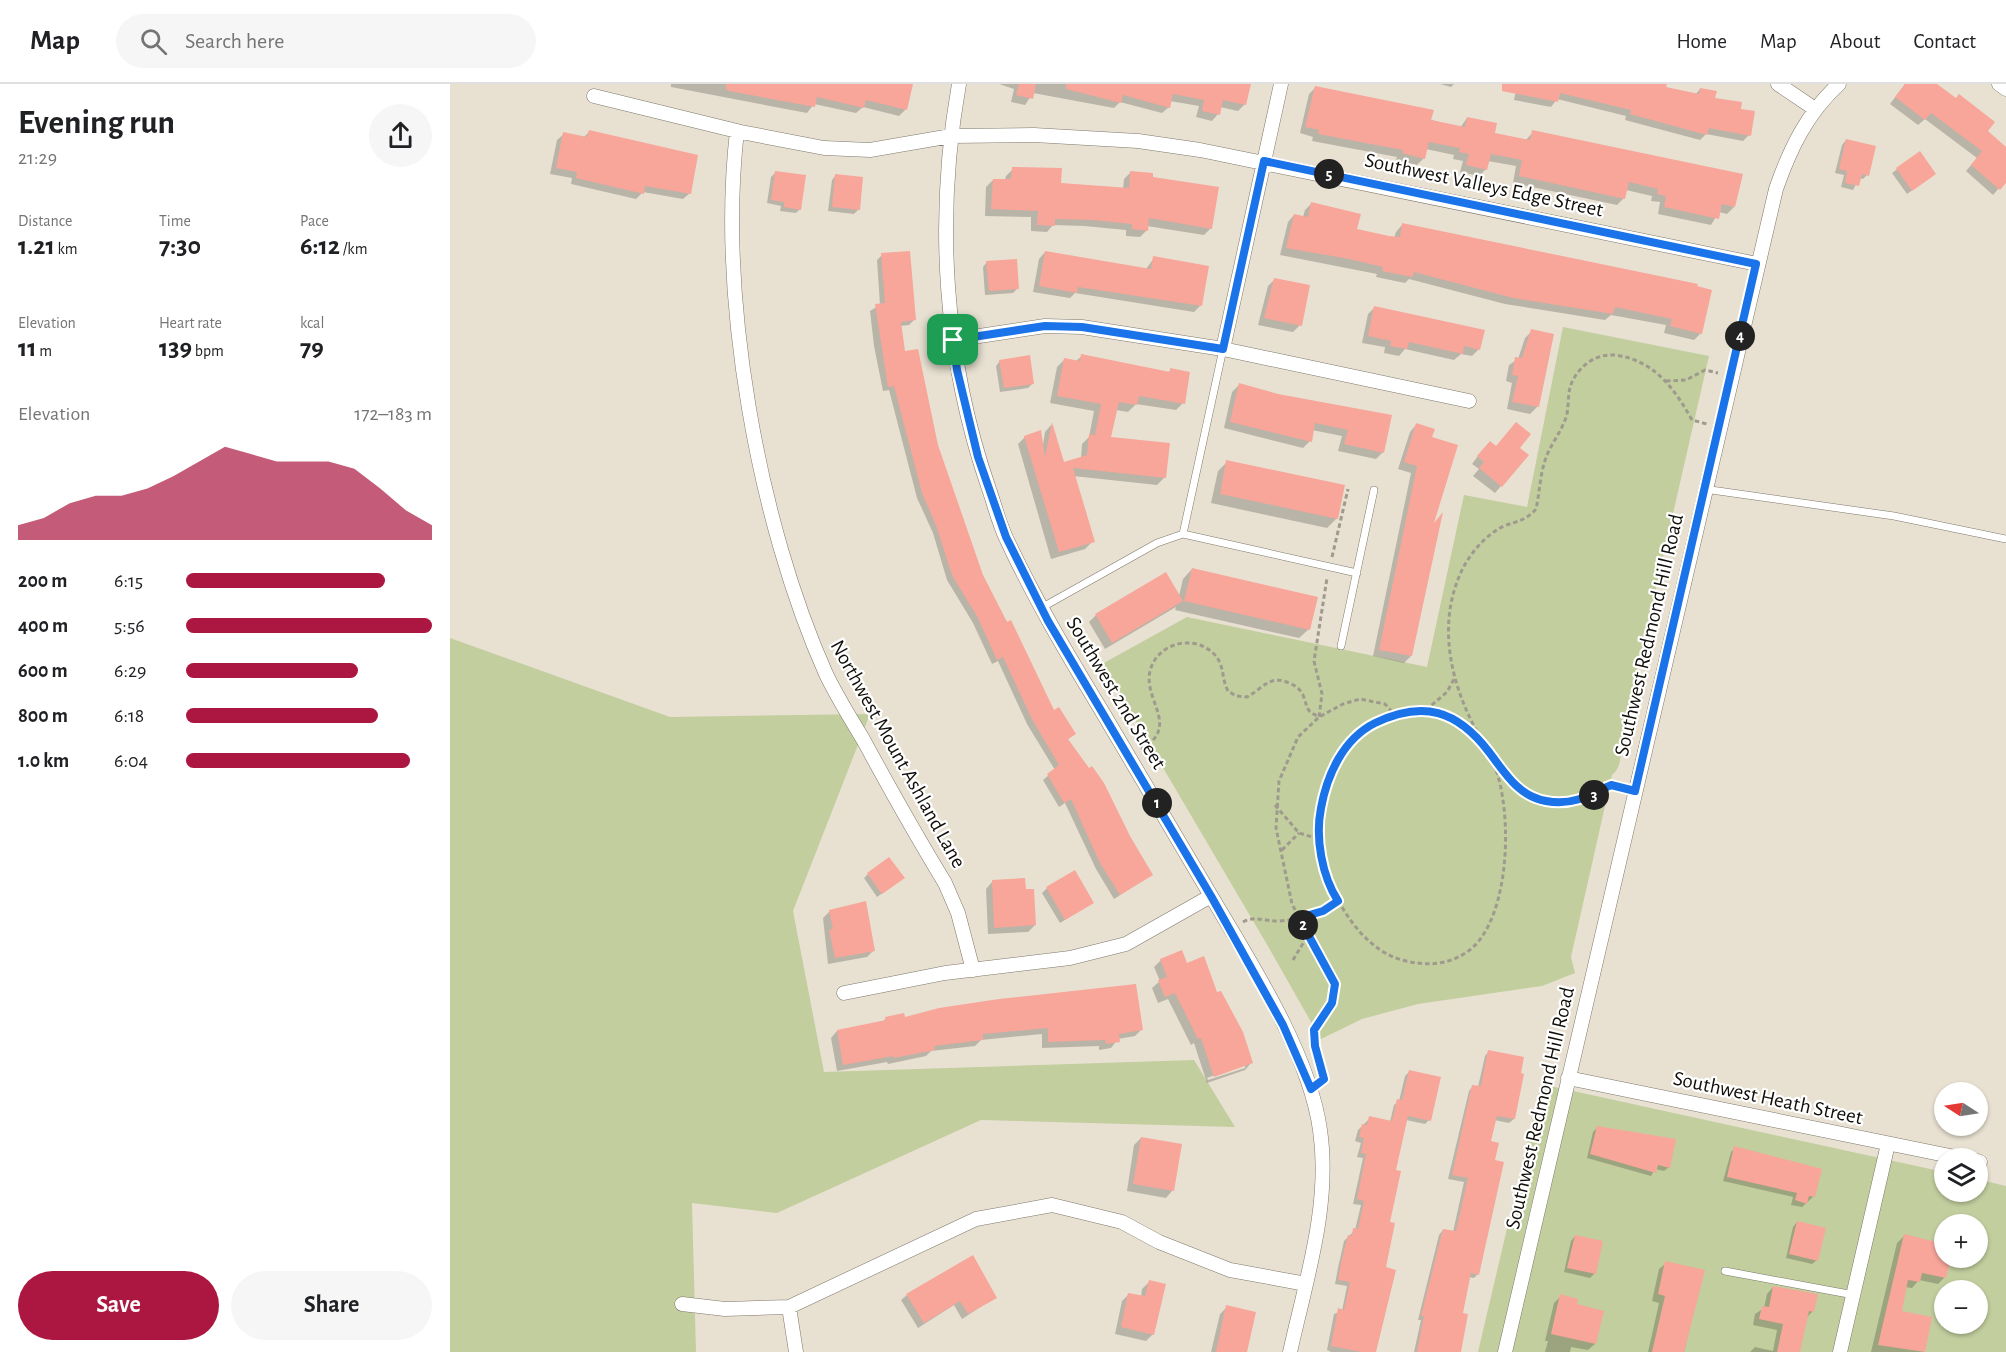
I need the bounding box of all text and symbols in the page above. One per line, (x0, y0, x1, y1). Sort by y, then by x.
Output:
search box (116, 14, 536, 68)
icon: search (137, 25, 170, 58)
text: Map (30, 27, 80, 55)
text: Search here (185, 30, 284, 52)
text: Home (1676, 31, 1727, 52)
text: Map (1760, 31, 1797, 52)
text: About (1830, 31, 1880, 52)
text: Contact (1913, 31, 1976, 52)
button: share (369, 104, 432, 167)
text: Evening run (18, 107, 175, 140)
text: 21:29 (18, 148, 57, 168)
street label: Southwest Valleys Edge Street (1363, 149, 1605, 221)
pin: 5 (1314, 159, 1344, 189)
text: 5 (1326, 166, 1332, 182)
text: Distance (18, 213, 72, 229)
text: Time (159, 213, 191, 229)
text: Pace (300, 213, 329, 229)
text: 1.21 (18, 233, 55, 259)
text: 7:30 (159, 233, 201, 259)
text: 6:12 (300, 233, 340, 259)
text: km (55, 241, 78, 257)
text: /km (340, 241, 367, 257)
pin (927, 314, 978, 365)
text: Elevation (18, 315, 76, 331)
text: Heart rate (159, 315, 222, 331)
text: kcal (300, 315, 324, 331)
pin: 4 (1725, 321, 1755, 351)
icon: arrive (936, 323, 969, 356)
text: 4 (1736, 328, 1744, 344)
text: 11 (18, 335, 37, 361)
text: 139 (159, 335, 192, 361)
text: 79 (300, 335, 324, 361)
text: m (37, 343, 52, 359)
text: bpm (192, 343, 224, 359)
text: Elevation (18, 404, 90, 424)
text: 172–183 m (354, 404, 432, 424)
street label: Southwest Redmond Hill Road (1611, 512, 1687, 758)
text: 200 m (18, 571, 67, 591)
text: 6:15 (114, 571, 143, 591)
street label: Southwest 2nd Street (1062, 613, 1170, 773)
text: 400 m (18, 616, 68, 636)
text: 5:56 (114, 616, 145, 636)
street label: Northwest Mount Ashland Lane (827, 637, 969, 871)
text: 600 m (18, 661, 68, 681)
text: 6:29 (114, 661, 146, 681)
text: 800 m (18, 706, 68, 726)
text: 6:18 (114, 706, 144, 726)
text: 1.0 km (18, 751, 69, 771)
text: 6:04 (114, 751, 148, 771)
pin: 3 (1579, 780, 1609, 810)
text: 3 (1591, 787, 1597, 803)
pin: 1 (1142, 788, 1172, 818)
text: 1 (1154, 795, 1160, 811)
pin: 2 (1288, 910, 1318, 940)
text: 2 (1299, 917, 1307, 933)
street label: Southwest Redmond Hill Road (1502, 985, 1578, 1231)
street label: Southwest Heath Street (1671, 1068, 1865, 1128)
north arrow (1934, 1082, 1988, 1136)
map controls (1934, 1082, 1988, 1334)
button: layers (1934, 1148, 1988, 1202)
button: + (1934, 1214, 1988, 1268)
button: Save (18, 1271, 219, 1340)
button: Share (231, 1271, 432, 1340)
button: − (1934, 1280, 1988, 1334)

